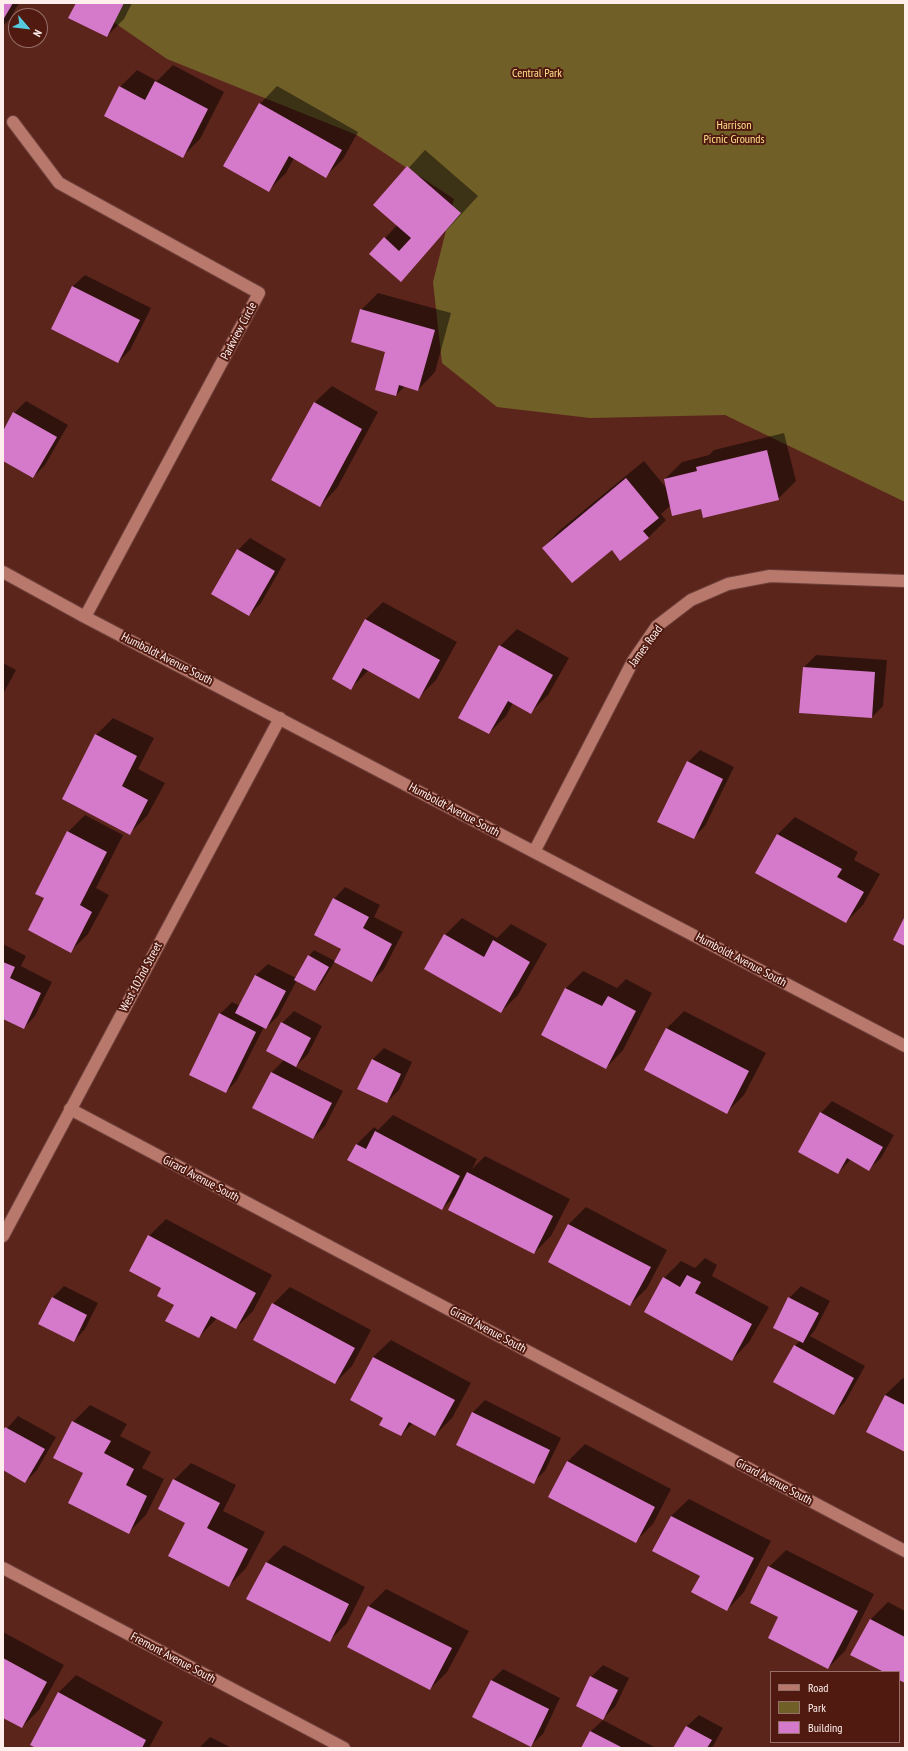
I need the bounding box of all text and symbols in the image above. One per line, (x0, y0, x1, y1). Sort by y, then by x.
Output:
north arrow (8, 8, 48, 48)
text: N (30, 27, 45, 39)
park label: Central Park (512, 67, 562, 81)
park label: Harrison Picnic Grounds (703, 119, 765, 147)
street label: Parkview Circle (218, 300, 260, 362)
street label: James Road (626, 623, 666, 669)
street label: Humboldt Avenue South (119, 630, 215, 688)
street label: Humboldt Avenue South (406, 780, 502, 840)
street label: Humboldt Avenue South (693, 930, 789, 990)
street label: West 102nd Street (117, 940, 165, 1014)
street label: Girard Avenue South (160, 1153, 242, 1205)
street label: Girard Avenue South (447, 1304, 529, 1356)
street label: Girard Avenue South (733, 1456, 815, 1508)
street label: Fremont Avenue South (128, 1630, 218, 1686)
legend (770, 1671, 900, 1743)
text: Road (808, 1680, 828, 1695)
text: Park (808, 1700, 826, 1715)
text: Building (808, 1720, 843, 1735)

